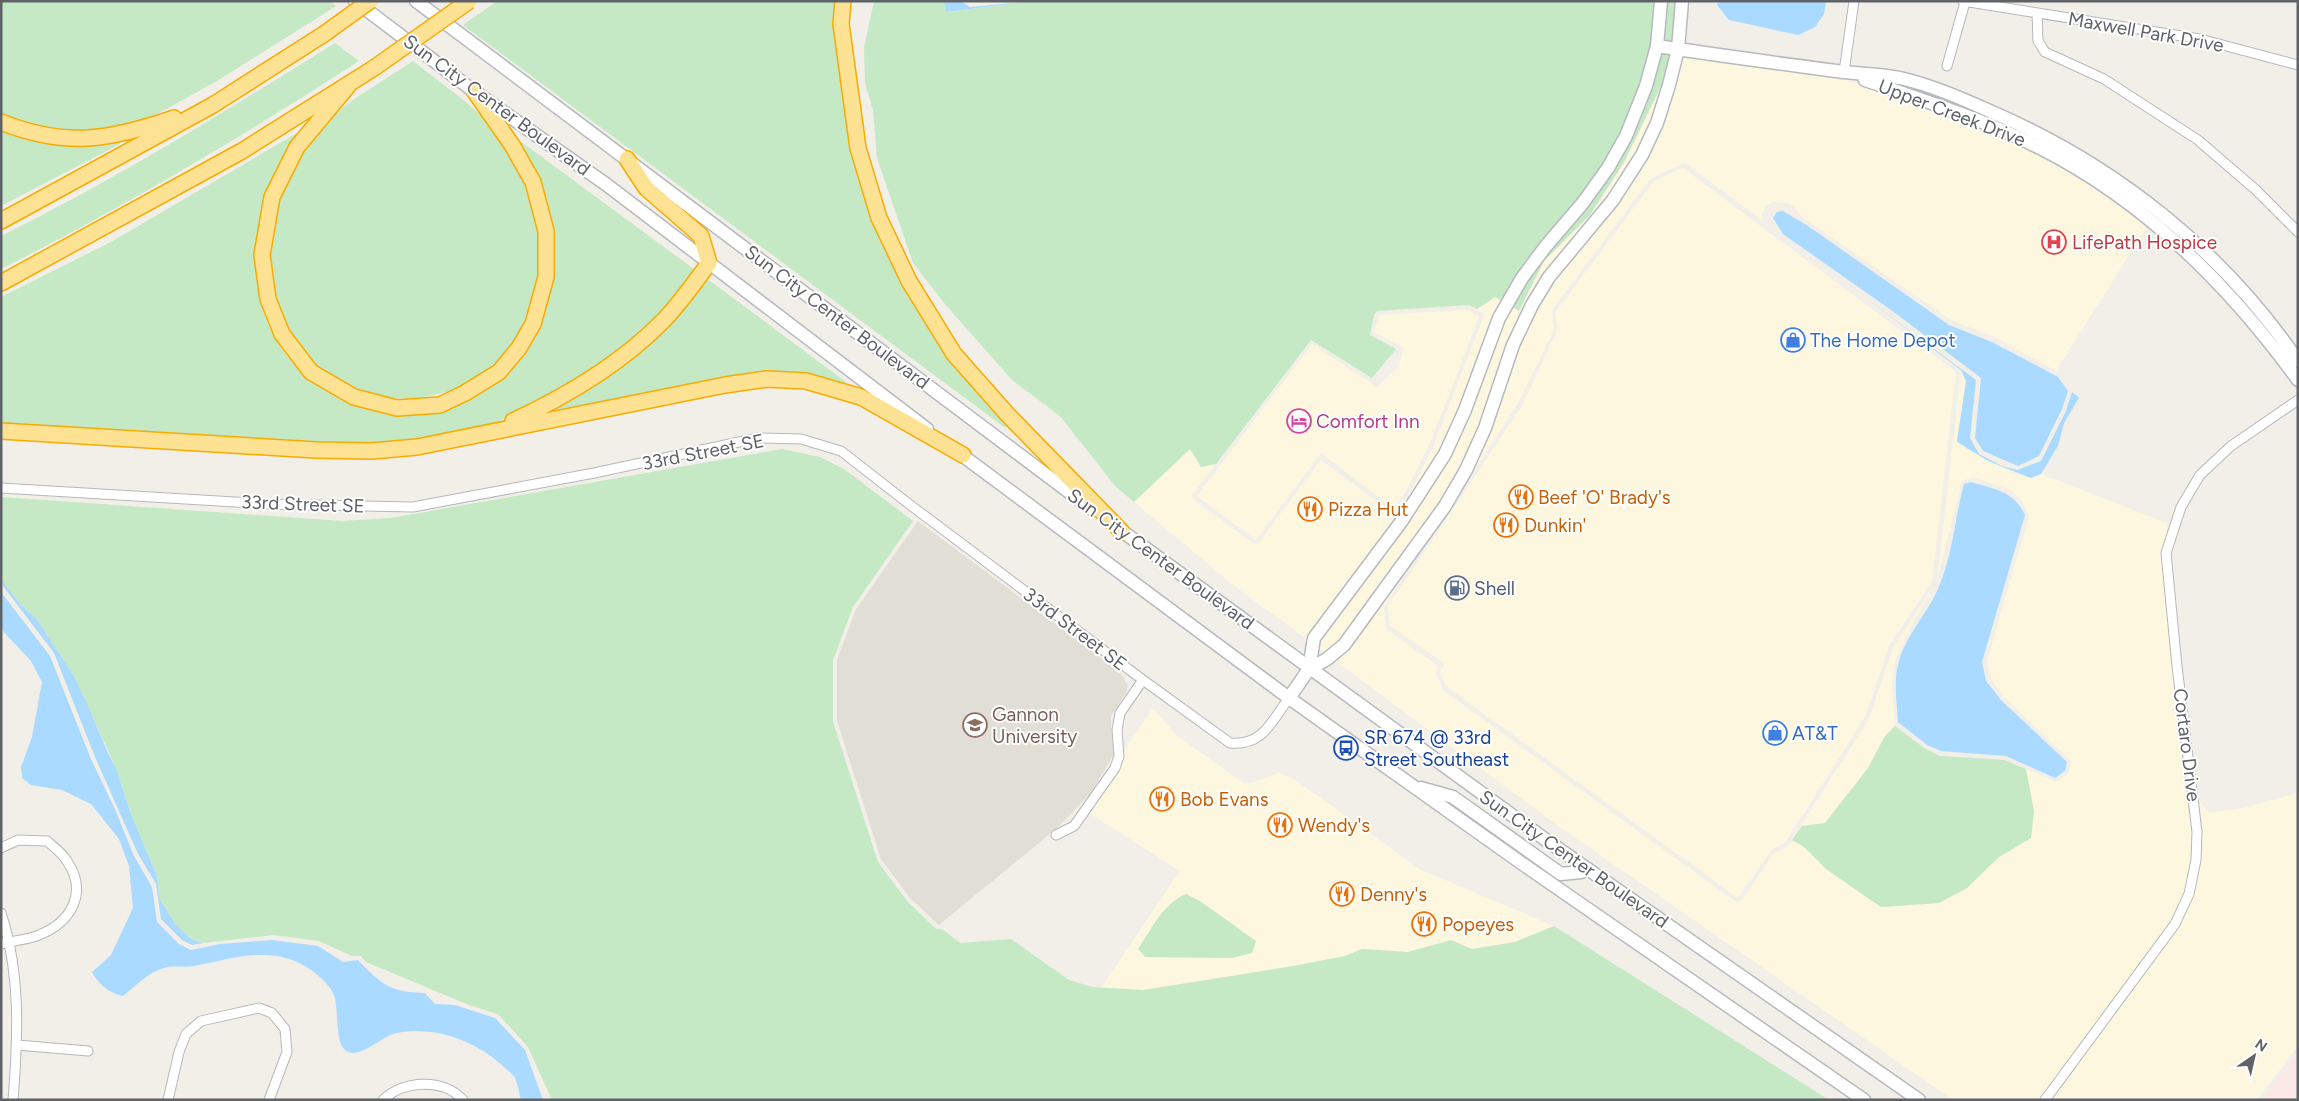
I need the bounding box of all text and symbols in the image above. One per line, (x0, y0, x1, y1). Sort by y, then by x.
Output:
street label: Maxwell Park Drive (2066, 7, 2226, 57)
street label: Sun City Center Boulevard (399, 29, 595, 181)
street label: Upper Creek Drive (1875, 74, 2029, 152)
hospital icon: LifePath Hospice (2041, 229, 2067, 255)
place label: LifePath Hospice (2072, 231, 2217, 254)
street label: Sun City Center Boulevard (740, 240, 934, 394)
shop icon: The Home Depot (1780, 327, 1806, 353)
place label: The Home Depot (1810, 329, 1956, 352)
hotel icon: Comfort Inn (1286, 408, 1312, 434)
place label: Comfort Inn (1316, 410, 1420, 433)
street label: 33rd Street SE (640, 429, 766, 475)
street label: Sun City Center Boulevard (1063, 483, 1259, 635)
restaurant icon: Beef 'O' Brady's (1508, 484, 1534, 510)
place label: Beef 'O' Brady's (1538, 486, 1671, 509)
street label: 33rd Street SE (241, 490, 365, 518)
restaurant icon: Pizza Hut (1297, 496, 1323, 522)
place label: Pizza Hut (1328, 498, 1409, 521)
restaurant icon: Dunkin' (1493, 512, 1519, 538)
place label: Dunkin' (1524, 514, 1586, 537)
fuel station icon: Shell (1444, 575, 1470, 601)
place label: Shell (1474, 577, 1515, 600)
street label: 33rd Street SE (1019, 583, 1131, 675)
street label: Cortaro Drive (2169, 687, 2205, 803)
place label: Gannon University (992, 703, 1077, 748)
school or university icon: Gannon University (962, 712, 988, 738)
shop icon: AT&T (1762, 720, 1788, 746)
place label: AT&T (1792, 722, 1838, 745)
place label: SR 674 @ 33rd Street Southeast (1364, 726, 1509, 771)
bus stop icon: SR 674 @ 33rd Street Southeast (1333, 735, 1359, 761)
street label: Sun City Center Boulevard (1475, 785, 1673, 933)
restaurant icon: Bob Evans (1149, 786, 1175, 812)
place label: Bob Evans (1180, 788, 1269, 811)
restaurant icon: Wendy's (1267, 812, 1293, 838)
place label: Wendy's (1298, 814, 1370, 837)
restaurant icon: Denny's (1329, 881, 1355, 907)
place label: Denny's (1360, 883, 1427, 906)
restaurant icon: Popeyes (1411, 911, 1437, 937)
place label: Popeyes (1442, 913, 1514, 936)
north arrow (2229, 1031, 2279, 1081)
text: N (2252, 1036, 2270, 1056)

